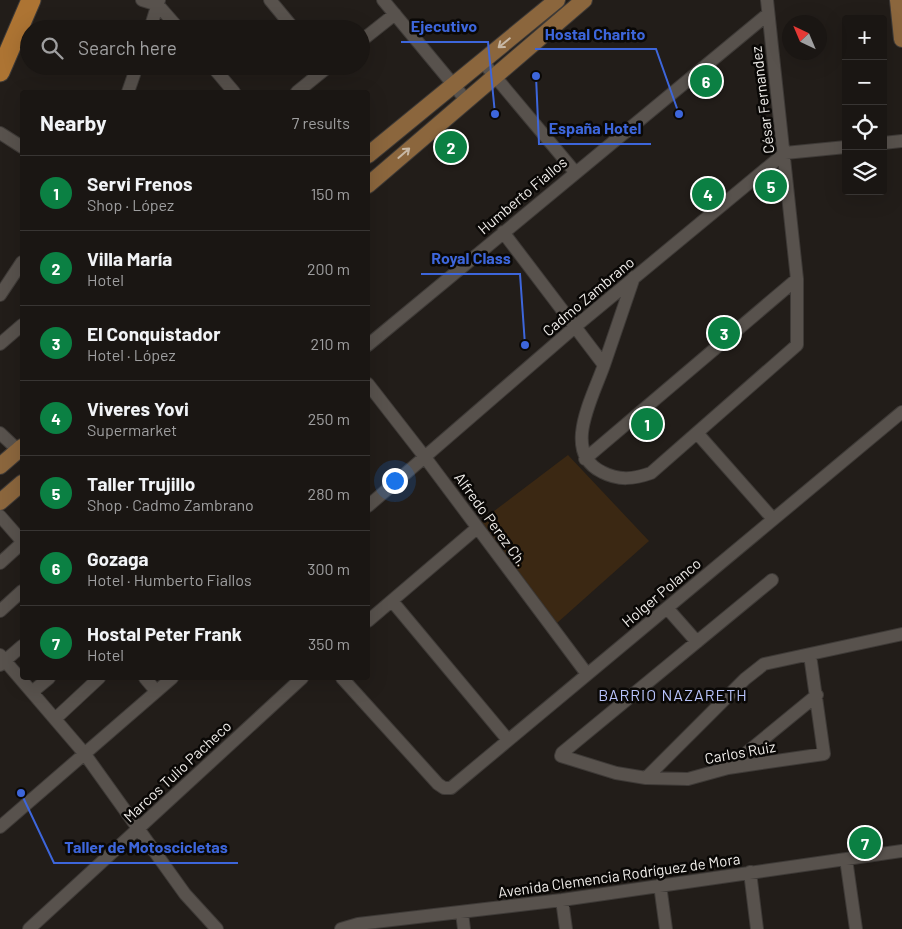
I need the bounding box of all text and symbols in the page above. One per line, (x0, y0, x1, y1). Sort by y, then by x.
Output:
callout: Ejecutivo (401, 11, 488, 42)
north arrow (782, 15, 827, 60)
map controls (842, 15, 887, 195)
button: + (842, 15, 887, 60)
text: Ejecutivo (411, 16, 477, 35)
callout: Hostal Charito (535, 18, 656, 49)
search box (20, 20, 370, 75)
text: Hostal Charito (545, 24, 645, 43)
icon: search (38, 34, 66, 62)
text: Search here (78, 36, 177, 59)
one-way arrow (498, 38, 511, 49)
street label: César Fernandez (746, 45, 778, 155)
button: − (842, 60, 887, 105)
pin: 6 (690, 62, 722, 100)
button: locate (842, 105, 887, 150)
text: Nearby (40, 110, 106, 135)
text: 7 results (292, 113, 350, 132)
callout: España Hotel (539, 113, 651, 144)
text: España Hotel (549, 118, 641, 137)
pin: 2 (435, 128, 467, 166)
one-way arrow (398, 147, 411, 159)
button: layers (842, 150, 887, 195)
street label: Humberto Fiallos (474, 153, 570, 237)
pin: 5 (755, 167, 787, 205)
text: Servi Frenos (87, 172, 193, 195)
pin: 4 (692, 175, 724, 213)
text: 1 (53, 184, 59, 203)
text: 150 m (311, 184, 350, 203)
text: Shop · López (87, 195, 174, 214)
callout: Royal Class (421, 243, 520, 274)
text: Villa María (87, 247, 172, 270)
text: Royal Class (431, 248, 511, 267)
street label: Cadmo Zambrano (539, 252, 637, 340)
text: 2 (52, 259, 60, 278)
text: 200 m (307, 259, 350, 278)
text: Hotel (87, 270, 124, 289)
pin: 3 (708, 314, 740, 352)
text: El Conquistador (87, 322, 220, 345)
text: 3 (52, 334, 60, 353)
text: 210 m (311, 334, 350, 353)
text: Hotel · López (87, 345, 176, 364)
text: Viveres Yovi (87, 397, 189, 420)
pin: 1 (631, 405, 663, 443)
text: 4 (51, 409, 61, 428)
text: 250 m (308, 409, 350, 428)
text: Supermarket (87, 420, 177, 439)
your location (382, 468, 408, 494)
street label: Alfredo Perez Ch. (451, 469, 531, 569)
text: Taller Trujillo (87, 472, 195, 495)
text: 5 (52, 484, 60, 503)
text: 280 m (308, 484, 350, 503)
text: Shop · Cadmo Zambrano (87, 495, 254, 514)
text: Gozaga (87, 547, 149, 570)
street label: Holger Polanco (618, 554, 704, 630)
text: 6 (52, 559, 60, 578)
text: 300 m (307, 559, 350, 578)
text: Hotel · Humberto Fiallos (87, 570, 252, 589)
text: Hostal Peter Frank (87, 622, 242, 645)
text: 7 (52, 634, 60, 653)
text: 350 m (308, 634, 350, 653)
text: Hotel (87, 645, 124, 664)
district label: BARRIO NAZARETH (598, 685, 748, 704)
street label: Marcos Tulio Pacheco (119, 717, 235, 825)
street label: Carlos Ruiz (703, 737, 777, 767)
pin: 7 (849, 824, 881, 862)
callout: Taller de Motoscicletas (54, 832, 238, 863)
text: Taller de Motoscicletas (64, 837, 228, 856)
street label: Avenida Clemencia Rodríguez de Mora (497, 849, 741, 901)

